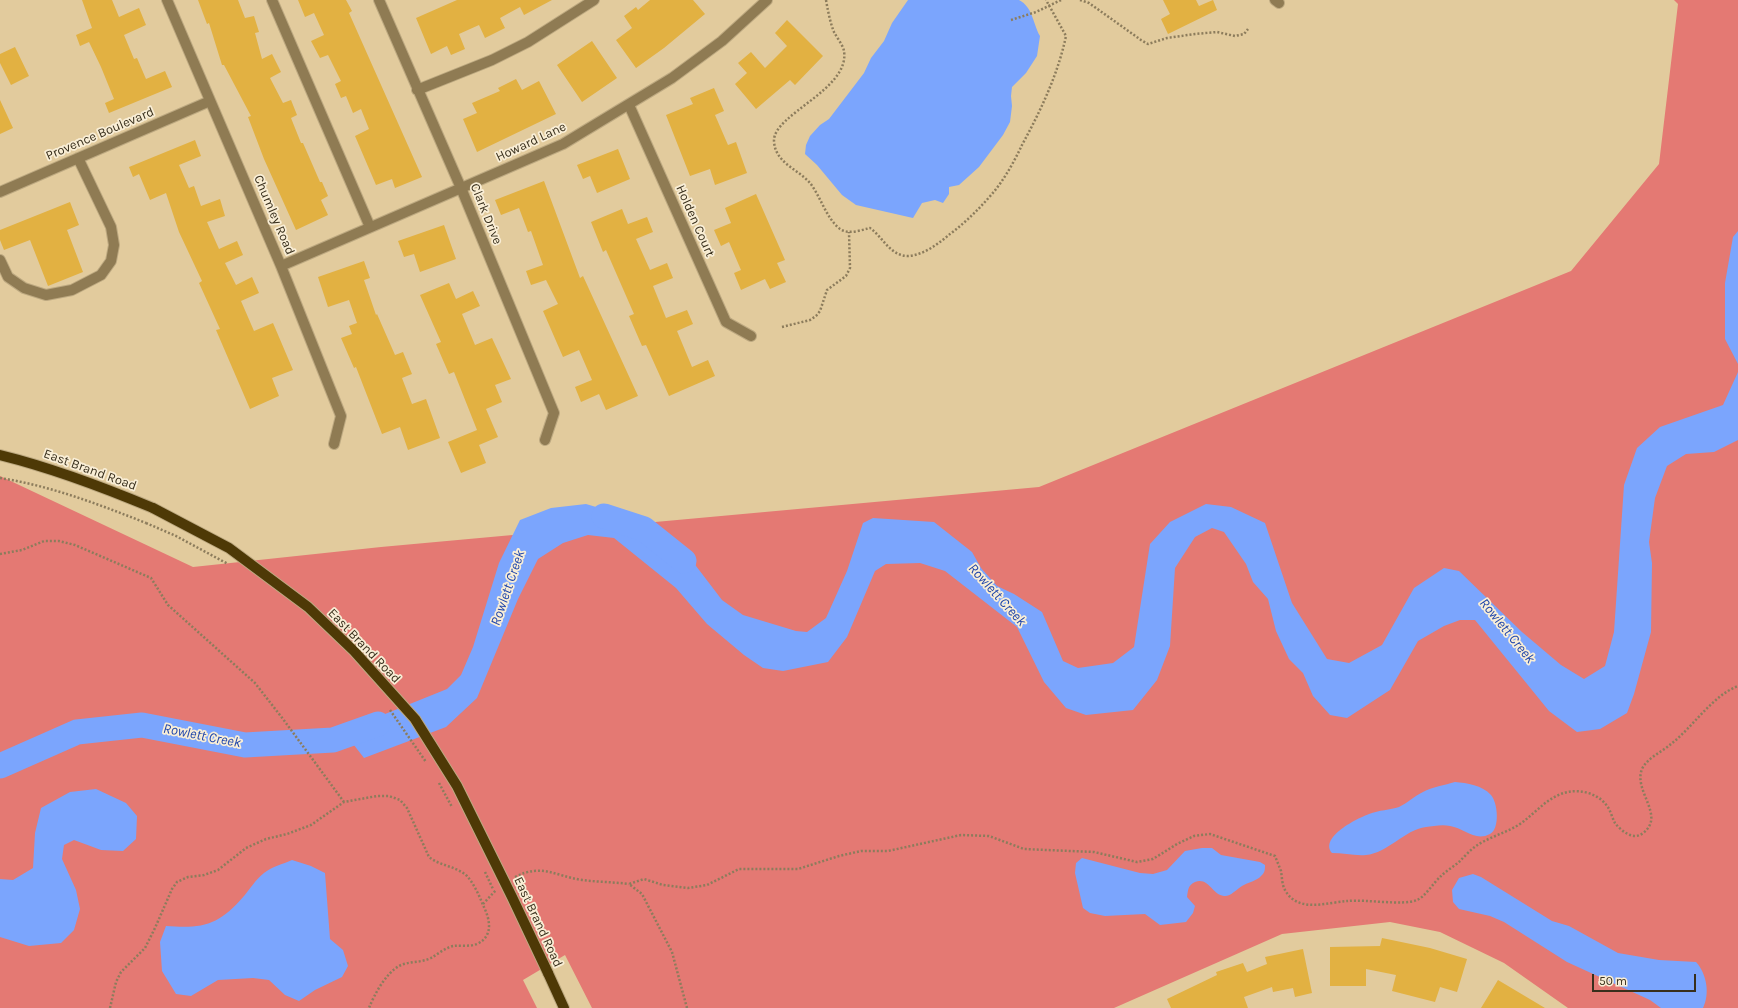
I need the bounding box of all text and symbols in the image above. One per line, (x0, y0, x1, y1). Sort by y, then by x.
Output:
street label: Provence Boulevard (44, 104, 156, 164)
street label: Howard Lane (493, 119, 569, 165)
street label: Chumley Road (250, 173, 298, 257)
street label: Clark Drive (467, 181, 505, 247)
street label: Holden Court (672, 183, 718, 259)
street label: East Brand Road (41, 446, 139, 494)
water label: Rowlett Creek (487, 548, 529, 628)
water label: Rowlett Creek (964, 560, 1030, 630)
water label: Rowlett Creek (1476, 595, 1538, 667)
street label: East Brand Road (324, 605, 404, 687)
water label: Rowlett Creek (162, 720, 242, 752)
street label: East Brand Road (510, 874, 566, 970)
scale bar (1594, 966, 1698, 992)
text: 50 m (1599, 974, 1627, 988)

